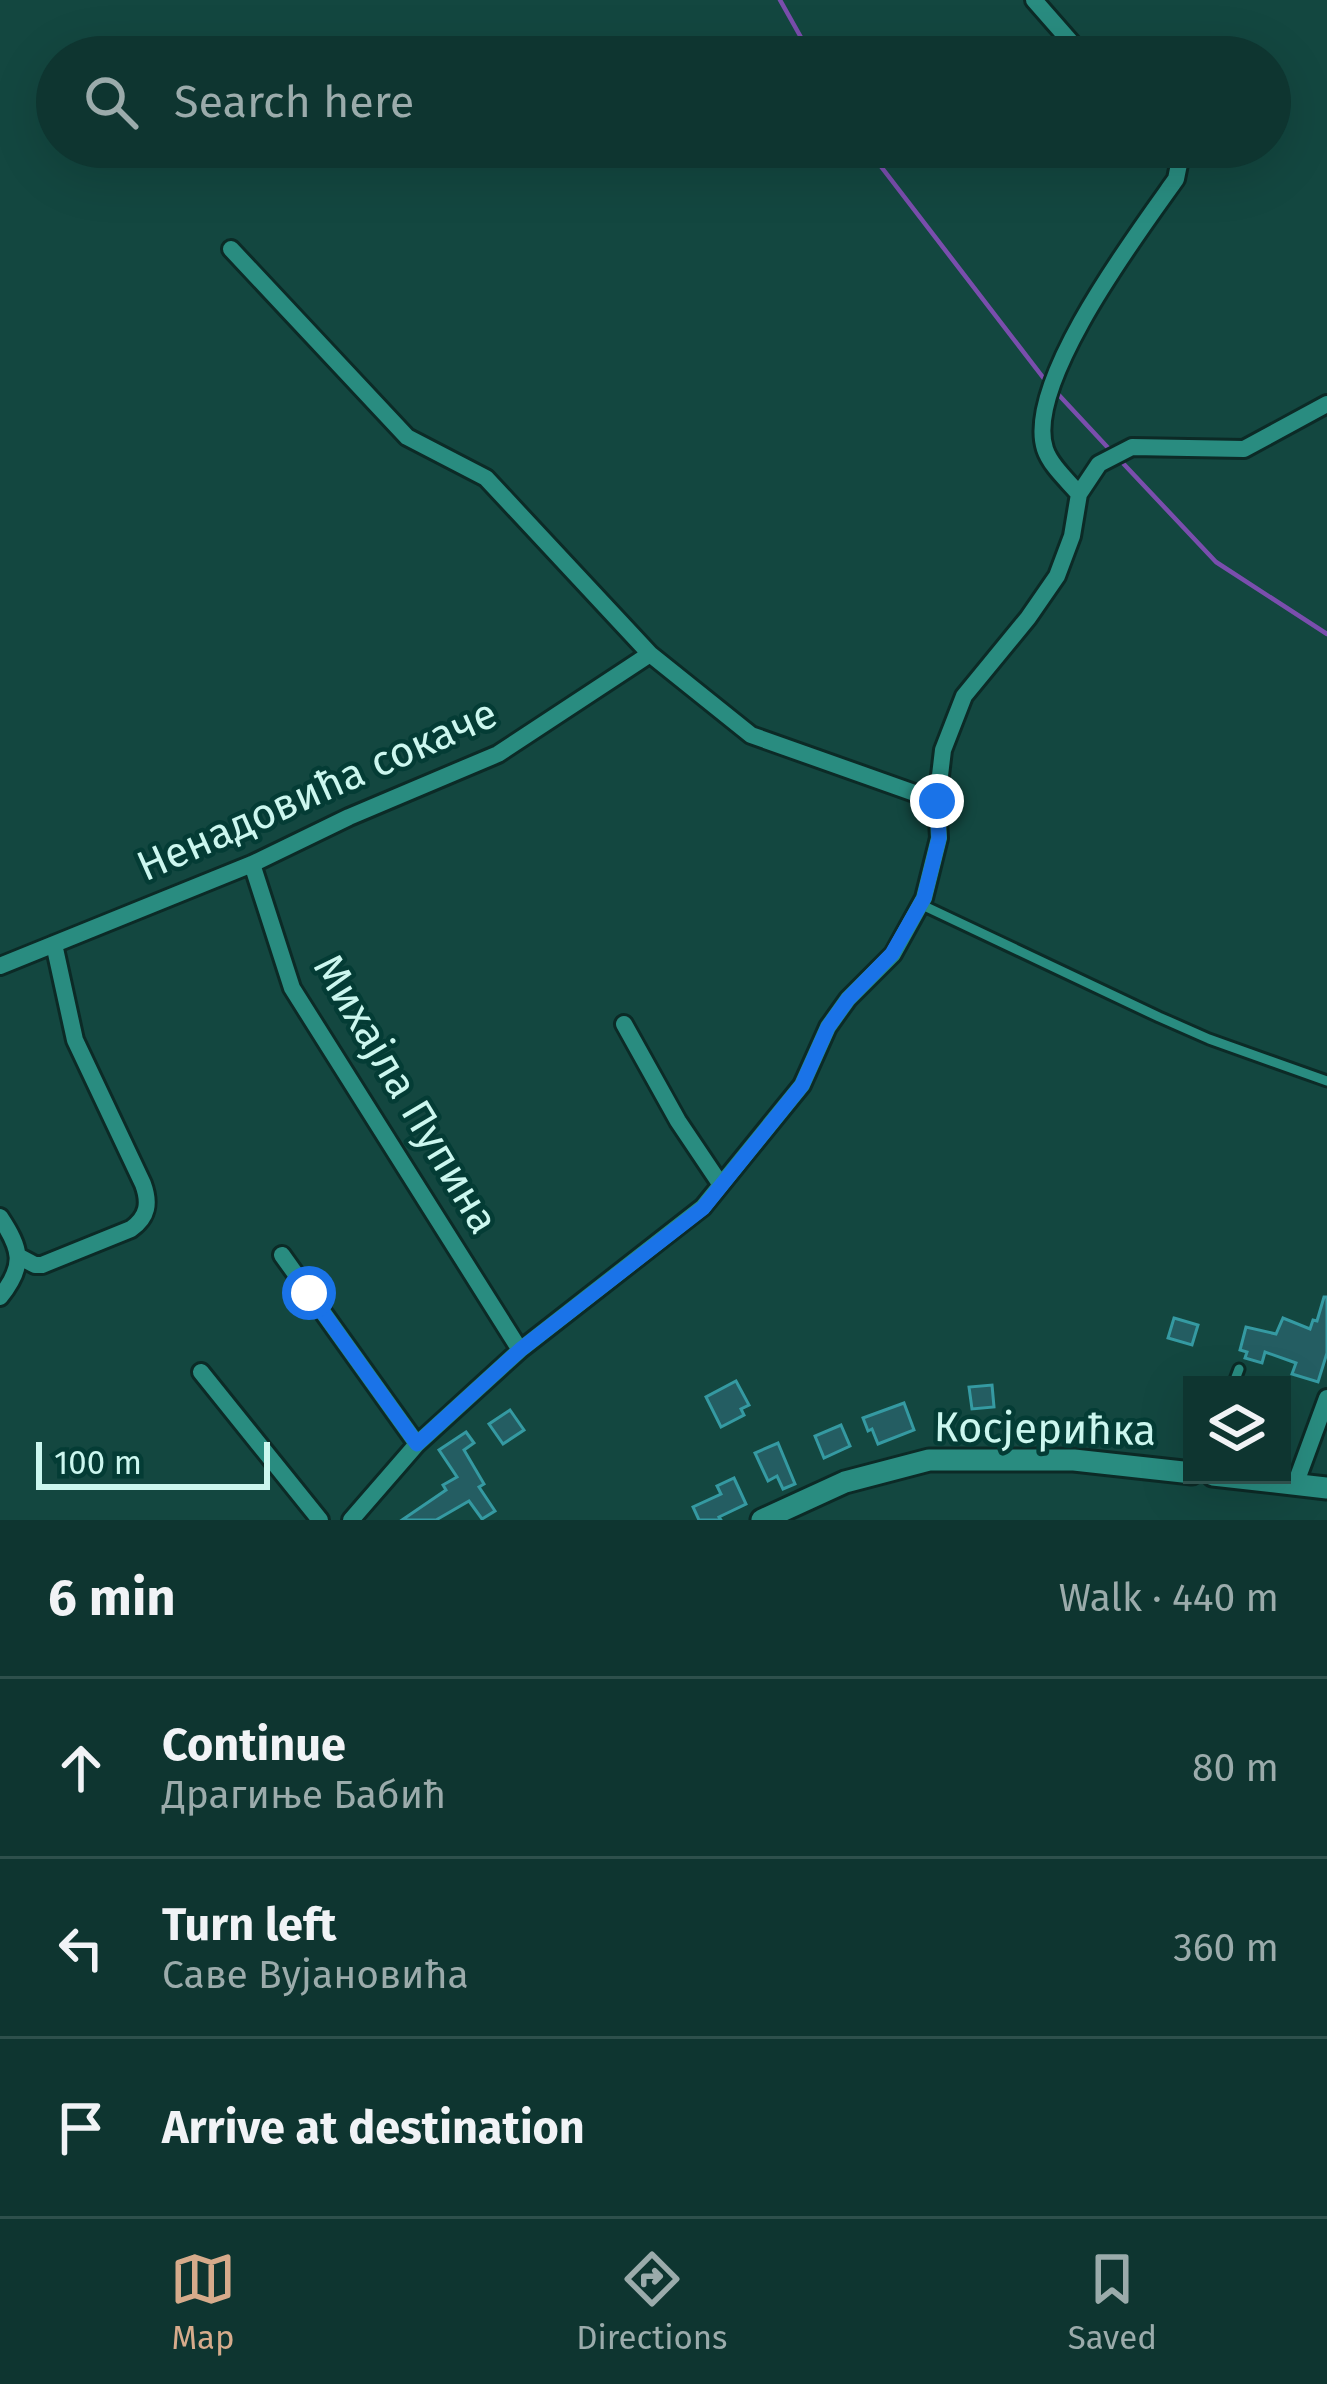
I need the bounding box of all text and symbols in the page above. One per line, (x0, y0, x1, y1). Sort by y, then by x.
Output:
search box (36, 36, 1291, 168)
icon: search (78, 69, 144, 135)
text: Search here (174, 75, 414, 129)
street label: Ненадовића сокаче (129, 688, 505, 892)
route end (910, 774, 964, 828)
street label: Михајла Пупина (303, 945, 509, 1243)
route start (282, 1266, 336, 1320)
map controls (1183, 1376, 1291, 1484)
button: layers (1183, 1376, 1291, 1484)
street label: Косјерићка (933, 1402, 1157, 1456)
scale bar (36, 1436, 270, 1489)
text: 100 m (54, 1443, 142, 1483)
text: 6 min (48, 1567, 176, 1629)
text: Walk · 440 m (1059, 1575, 1279, 1621)
text: Continue (162, 1718, 346, 1772)
icon: ahead (48, 1735, 114, 1801)
text: 80 m (1192, 1745, 1279, 1791)
text: Драгиње Бабић (162, 1772, 446, 1818)
text: Turn left (162, 1898, 336, 1952)
icon: left (48, 1915, 114, 1981)
text: 360 m (1173, 1925, 1279, 1971)
text: Саве Вујановића (162, 1952, 469, 1998)
icon: arrive (48, 2095, 114, 2161)
text: Arrive at destination (162, 2101, 585, 2155)
tab: Map (170, 2246, 236, 2358)
tab: Directions (576, 2246, 728, 2358)
tab: Saved (1068, 2246, 1157, 2358)

